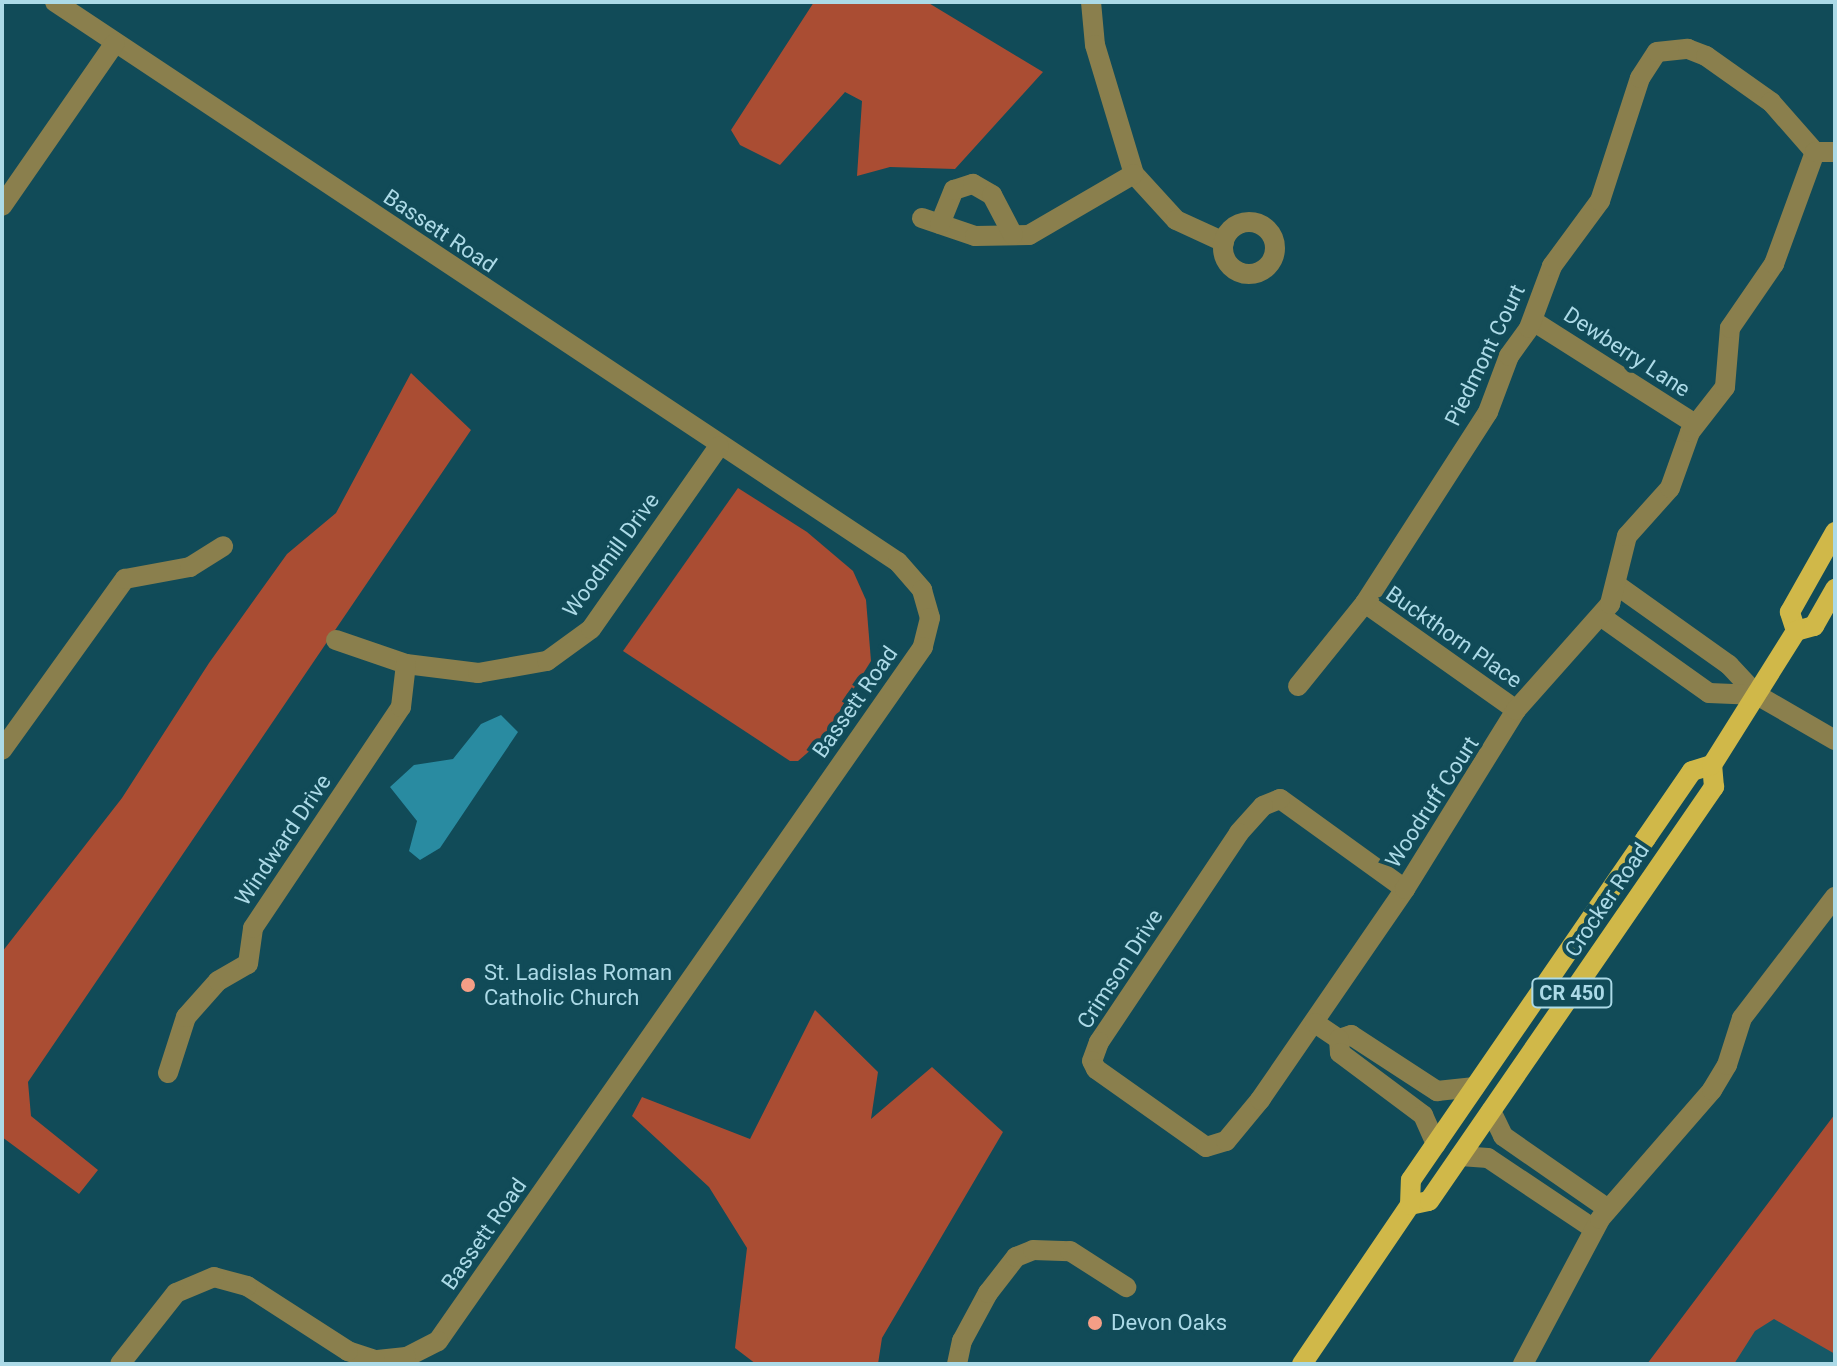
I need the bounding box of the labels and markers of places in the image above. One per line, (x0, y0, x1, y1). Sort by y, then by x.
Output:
place label: St. Ladislas Roman Catholic Church (484, 959, 672, 1010)
marker: St. Ladislas Roman Catholic Church (459, 976, 477, 994)
place label: Devon Oaks (1111, 1310, 1227, 1336)
marker: Devon Oaks (1086, 1314, 1104, 1332)

